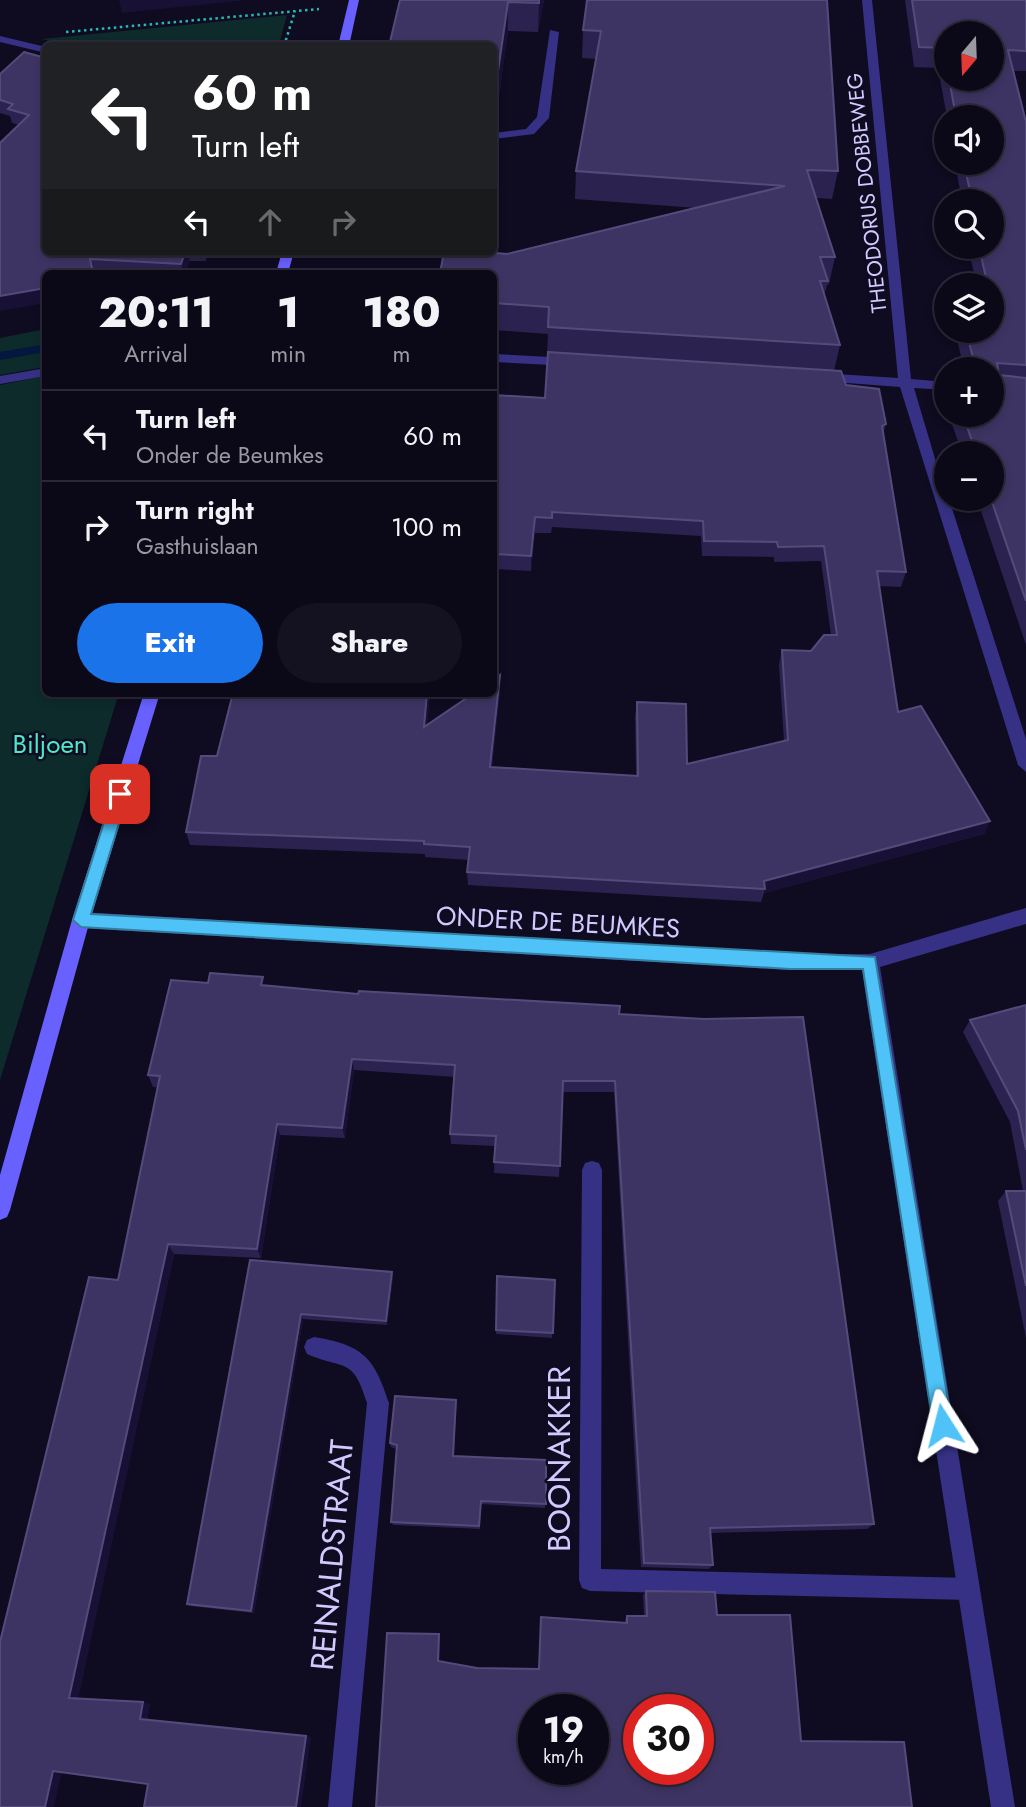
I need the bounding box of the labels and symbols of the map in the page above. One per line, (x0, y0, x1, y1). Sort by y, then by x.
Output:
north arrow (934, 21, 1004, 91)
street label: THEODORUS DOBBEWEG (839, 72, 895, 314)
park label: Biljoen (13, 725, 87, 763)
pin (90, 764, 150, 824)
street label: ONDER DE BEUMKES (435, 897, 681, 947)
street label: BOONAKKER (536, 1366, 582, 1552)
position arrow (906, 1388, 980, 1462)
street label: REINALDSTRAAT (299, 1438, 365, 1672)
speed limit sign: 30 (623, 1694, 714, 1785)

